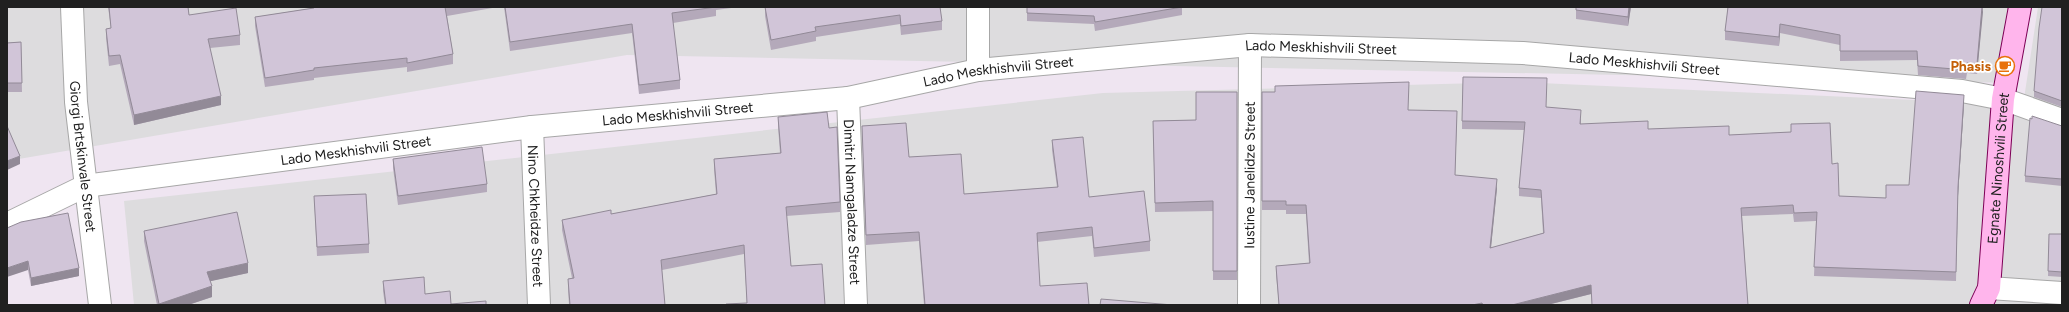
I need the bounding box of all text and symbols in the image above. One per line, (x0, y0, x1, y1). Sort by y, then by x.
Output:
street label: Lado Meskhishvili Street (1244, 37, 1397, 58)
street label: Lado Meskhishvili Street (1568, 49, 1721, 79)
street label: Lado Meskhishvili Street (922, 53, 1074, 91)
cafe icon: Phasis (1994, 55, 2016, 77)
place label: Phasis (1950, 58, 1991, 75)
street label: Giorgi Brtskinvale Street (66, 80, 99, 233)
street label: Egnate Ninoshvili Street (1984, 91, 2013, 244)
street label: Lado Meskhishvili Street (601, 99, 754, 130)
street label: Iustine Janelidze Street (1241, 101, 1259, 249)
street label: Dimitri Namgaladze Street (840, 119, 863, 285)
street label: Lado Meskhishvili Street (280, 132, 432, 169)
street label: Nino Chkheidze Street (524, 144, 546, 287)

